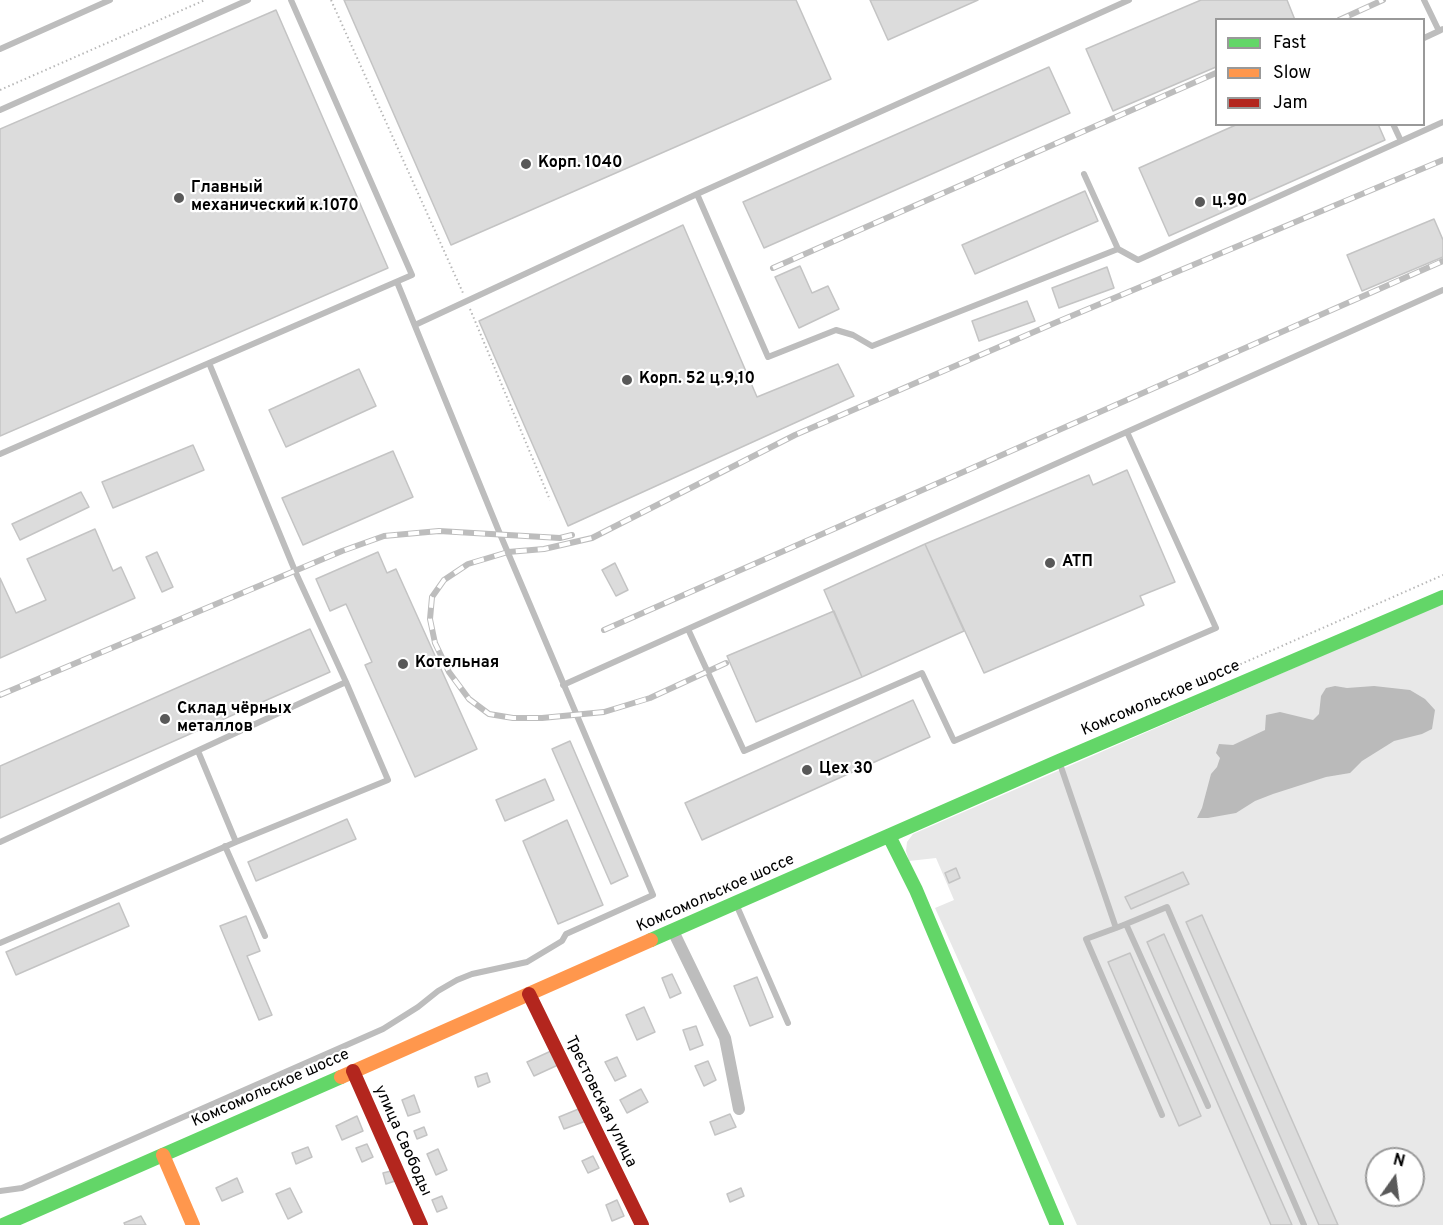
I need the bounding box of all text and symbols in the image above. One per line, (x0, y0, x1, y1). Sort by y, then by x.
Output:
legend (1215, 18, 1425, 126)
text: Fast (1273, 32, 1306, 55)
text: Slow (1273, 62, 1311, 85)
text: Jam (1273, 92, 1308, 115)
place label: Корп. 1040 (538, 154, 623, 174)
marker: Корп. 1040 (519, 157, 533, 171)
place label: Главный механический к.1070 (191, 179, 359, 217)
marker: Главный механический к.1070 (172, 191, 186, 205)
place label: ц.90 (1212, 192, 1247, 212)
marker: ц.90 (1193, 195, 1207, 209)
place label: Корп. 52 ц.9,10 (639, 370, 755, 390)
marker: Корп. 52 ц.9,10 (620, 373, 634, 387)
place label: АТП (1062, 553, 1093, 573)
marker: АТП (1043, 556, 1057, 570)
place label: Котельная (415, 654, 499, 674)
marker: Котельная (396, 657, 410, 671)
street label: Комсомольское шоссе (1079, 657, 1243, 741)
place label: Склад чёрных металлов (177, 700, 292, 738)
marker: Склад чёрных металлов (158, 712, 172, 726)
place label: Цех 30 (819, 760, 873, 780)
marker: Цех 30 (800, 763, 814, 777)
street label: Комсомольское шоссе (634, 851, 798, 937)
street label: Трестовская улица (560, 1033, 640, 1171)
street label: Комсомольское шоссе (189, 1046, 353, 1132)
street label: улица Свободы (369, 1083, 435, 1199)
north arrow (1365, 1147, 1425, 1207)
text: N (1391, 1150, 1407, 1173)

